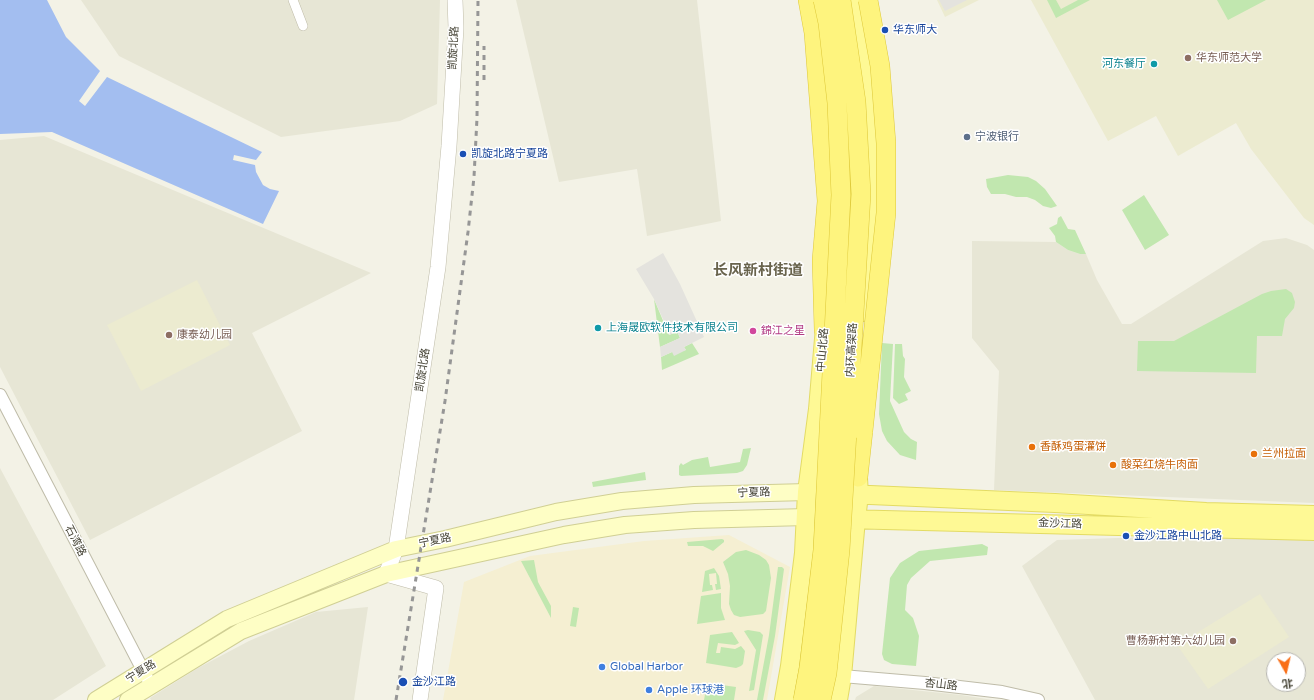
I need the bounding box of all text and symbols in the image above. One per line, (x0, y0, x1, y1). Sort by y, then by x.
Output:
place label: 华东师大 (893, 23, 937, 37)
marker: 华东师大 (880, 25, 890, 35)
street label: 凯旋北路 (446, 26, 462, 70)
place label: 华东师范大学 (1196, 51, 1262, 65)
marker: 华东师范大学 (1183, 53, 1193, 63)
place label: 河东餐厅 (1102, 57, 1146, 71)
marker: 河东餐厅 (1149, 59, 1159, 69)
place label: 宁波银行 (975, 130, 1019, 144)
marker: 宁波银行 (962, 132, 972, 142)
place label: 凯旋北路宁夏路 (471, 147, 548, 161)
marker: 凯旋北路宁夏路 (458, 149, 468, 159)
district label: 长风新村街道 (713, 262, 803, 280)
place label: 上海晟欧软件技术有限公司 (606, 321, 738, 335)
street label: 内环高架路 (844, 322, 860, 378)
marker: 上海晟欧软件技术有限公司 (593, 323, 603, 333)
place label: 錦江之星 (761, 324, 805, 338)
marker: 錦江之星 (748, 326, 758, 336)
place label: 康泰幼儿园 (177, 328, 232, 342)
street label: 中山北路 (815, 328, 831, 372)
marker: 康泰幼儿园 (164, 330, 174, 340)
street label: 凯旋北路 (413, 347, 433, 393)
place label: 香酥鸡蛋灌饼 (1040, 440, 1106, 454)
marker: 香酥鸡蛋灌饼 (1027, 442, 1037, 452)
place label: 兰州拉面 (1262, 447, 1306, 461)
marker: 兰州拉面 (1249, 449, 1259, 459)
place label: 酸菜红烧牛肉面 (1121, 458, 1198, 472)
marker: 酸菜红烧牛肉面 (1108, 460, 1118, 470)
street label: 宁夏路 (737, 486, 771, 500)
street label: 金沙江路 (1038, 517, 1082, 531)
street label: 石湾路 (62, 523, 88, 559)
place label: 金沙江路中山北路 (1134, 529, 1222, 543)
street label: 宁夏路 (417, 531, 453, 551)
marker: 金沙江路中山北路 (1121, 531, 1131, 541)
place label: 曹杨新村第六幼儿园 (1126, 634, 1225, 648)
marker: 曹杨新村第六幼儿园 (1228, 636, 1238, 646)
north arrow (1266, 652, 1306, 692)
street label: 宁夏路 (124, 658, 158, 686)
place label: Global Harbor (610, 660, 683, 674)
marker: Global Harbor (597, 662, 607, 672)
place label: 金沙江路 (412, 675, 456, 689)
marker: 金沙江路 (397, 676, 409, 688)
text: 北 (1281, 676, 1294, 691)
street label: 杏山路 (924, 677, 958, 693)
place label: Apple 环球港 (657, 683, 724, 697)
marker: Apple 环球港 (644, 685, 654, 695)

